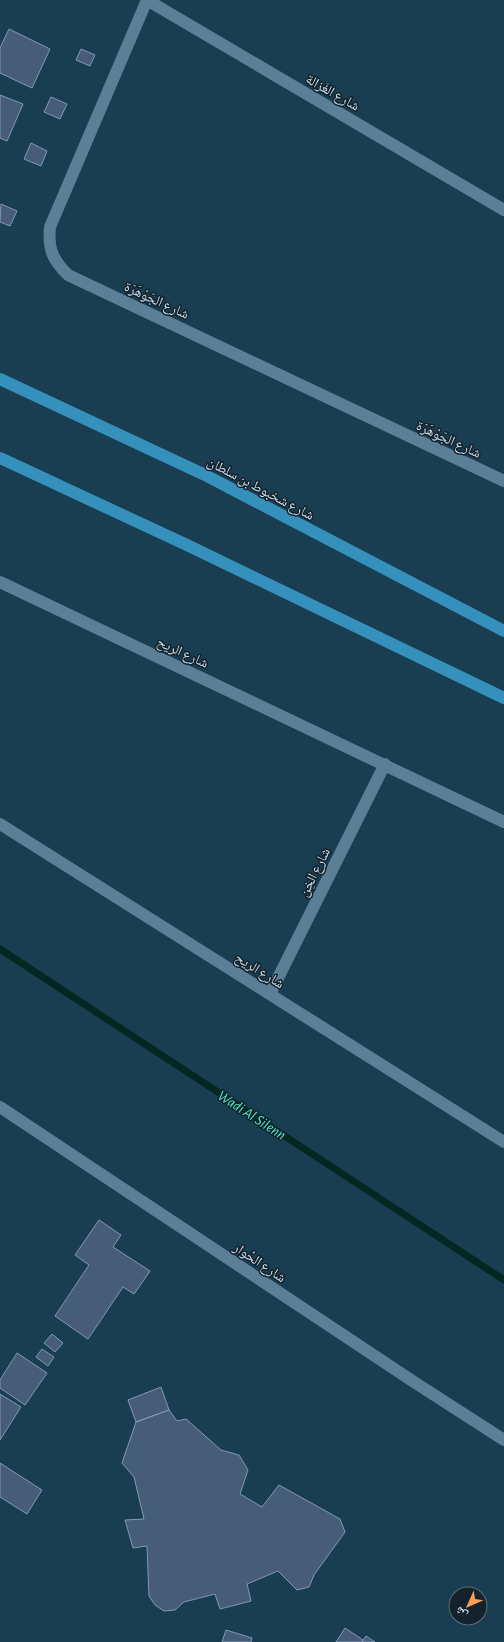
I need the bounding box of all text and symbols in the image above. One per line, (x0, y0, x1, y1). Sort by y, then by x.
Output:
street label: شارع الغَزالة (302, 72, 362, 115)
street label: شارع الجَوْهَرَة (121, 279, 191, 324)
street label: شارع الجَوْهَرَة (413, 418, 483, 463)
street label: شارع شخبوط بن سلطان (204, 455, 316, 525)
street label: شارع الريح (154, 635, 210, 673)
street label: شارع الخِن (297, 846, 335, 900)
street label: شارع الريح (231, 950, 287, 993)
water label: Wadi Al Silenn (215, 1088, 288, 1143)
street label: شارع الحُوار (229, 1240, 288, 1287)
north arrow (448, 1586, 488, 1626)
text: ش (453, 1603, 471, 1621)

